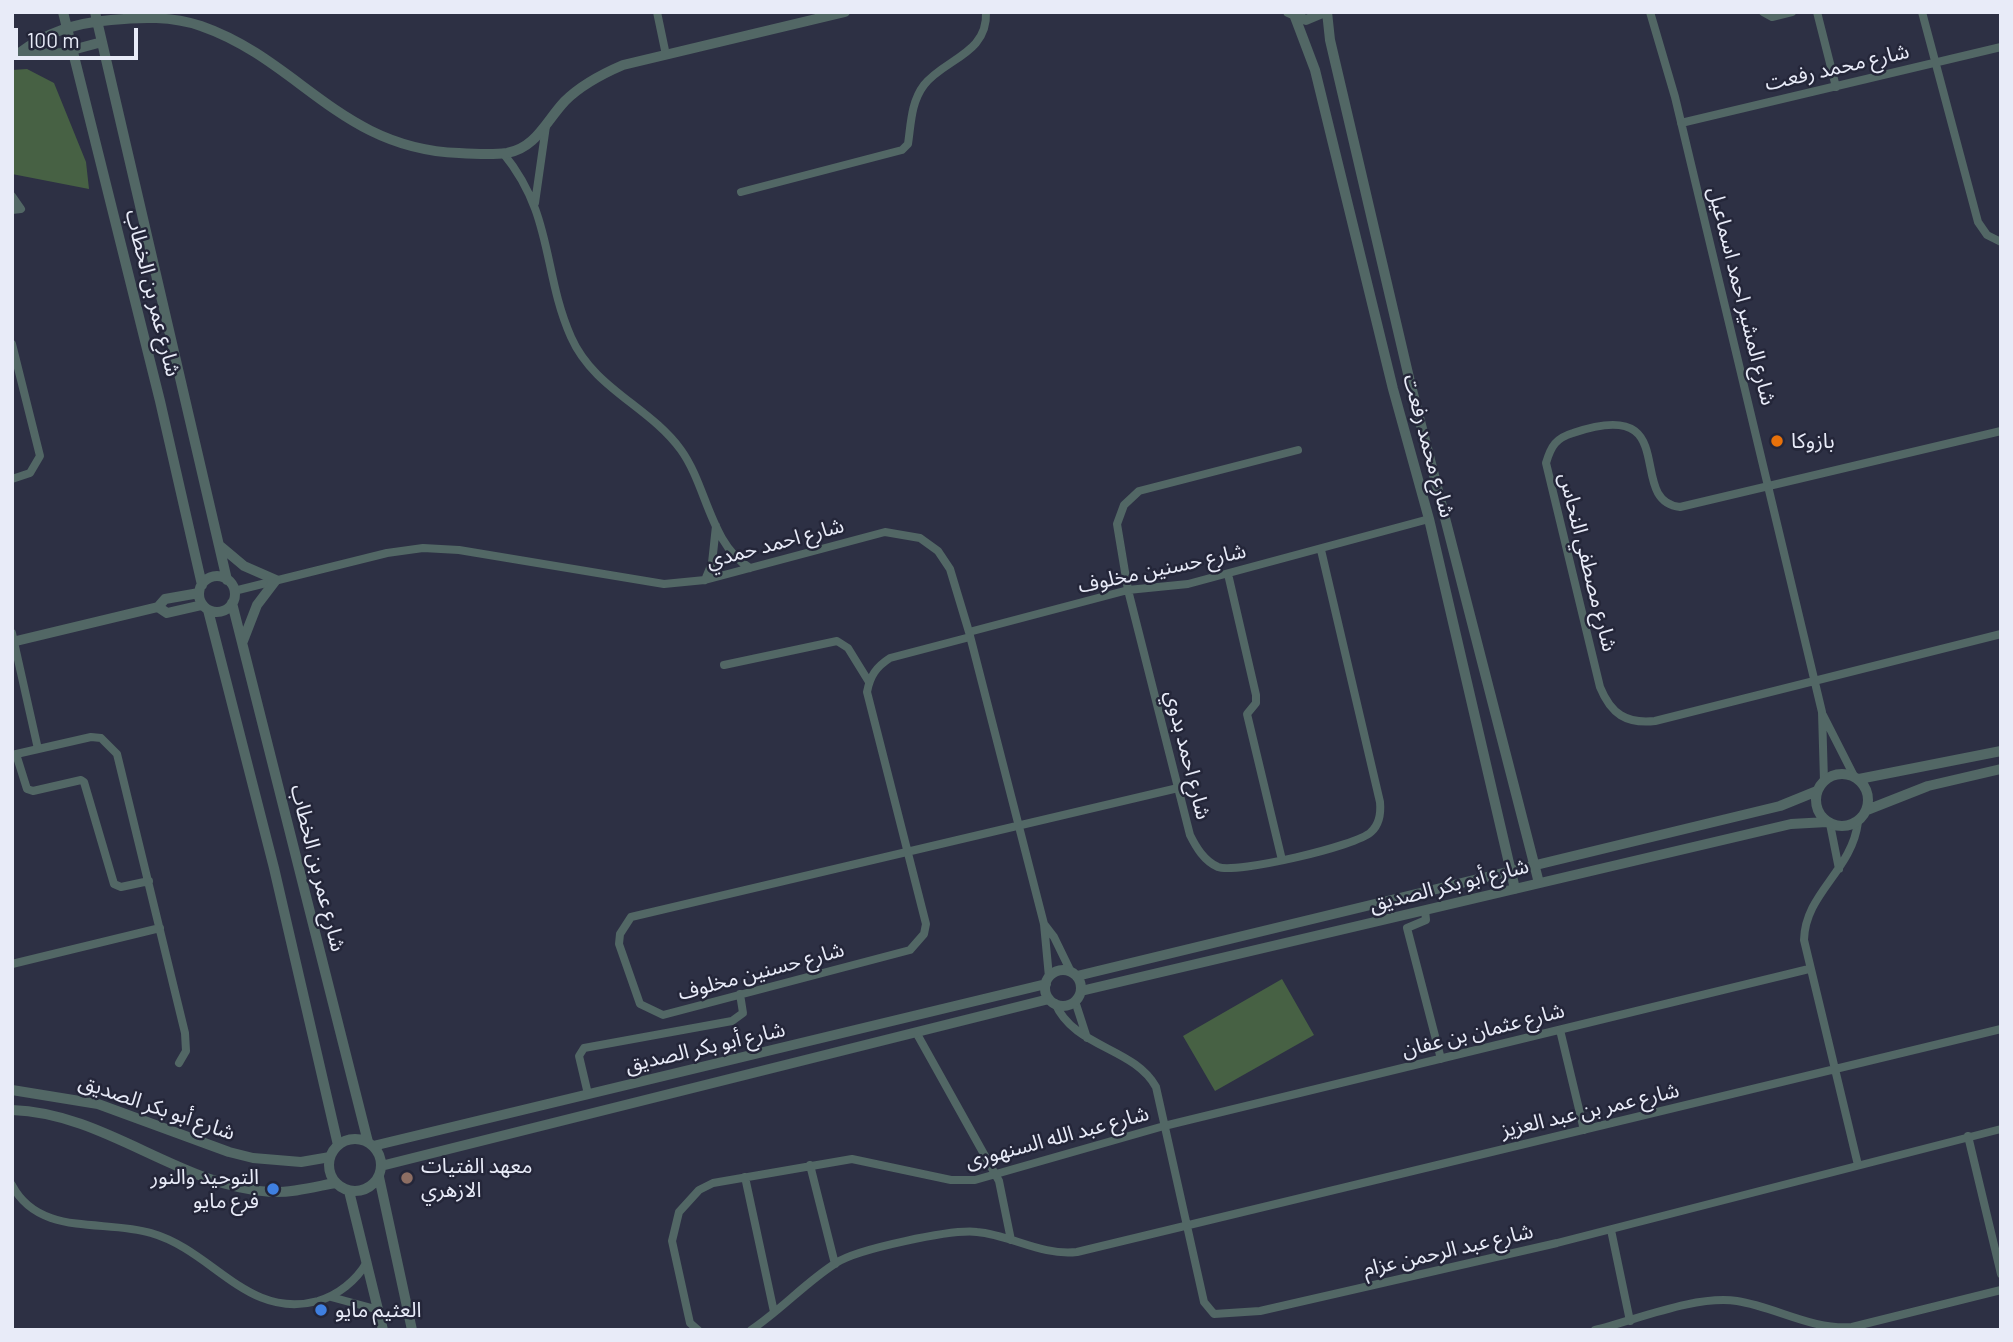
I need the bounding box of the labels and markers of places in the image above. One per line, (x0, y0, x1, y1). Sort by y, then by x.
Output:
place label: بازوكا (1791, 428, 1835, 454)
marker: بازوكا (1769, 433, 1785, 449)
place label: معهد الفتيات الازهري (421, 1153, 532, 1203)
place label: التوحيد والنور فرع مايو (151, 1164, 259, 1214)
marker: معهد الفتيات الازهري (399, 1170, 415, 1186)
marker: التوحيد والنور فرع مايو (265, 1181, 281, 1197)
place label: العثيم مايو (335, 1297, 421, 1323)
marker: العثيم مايو (313, 1302, 329, 1318)

